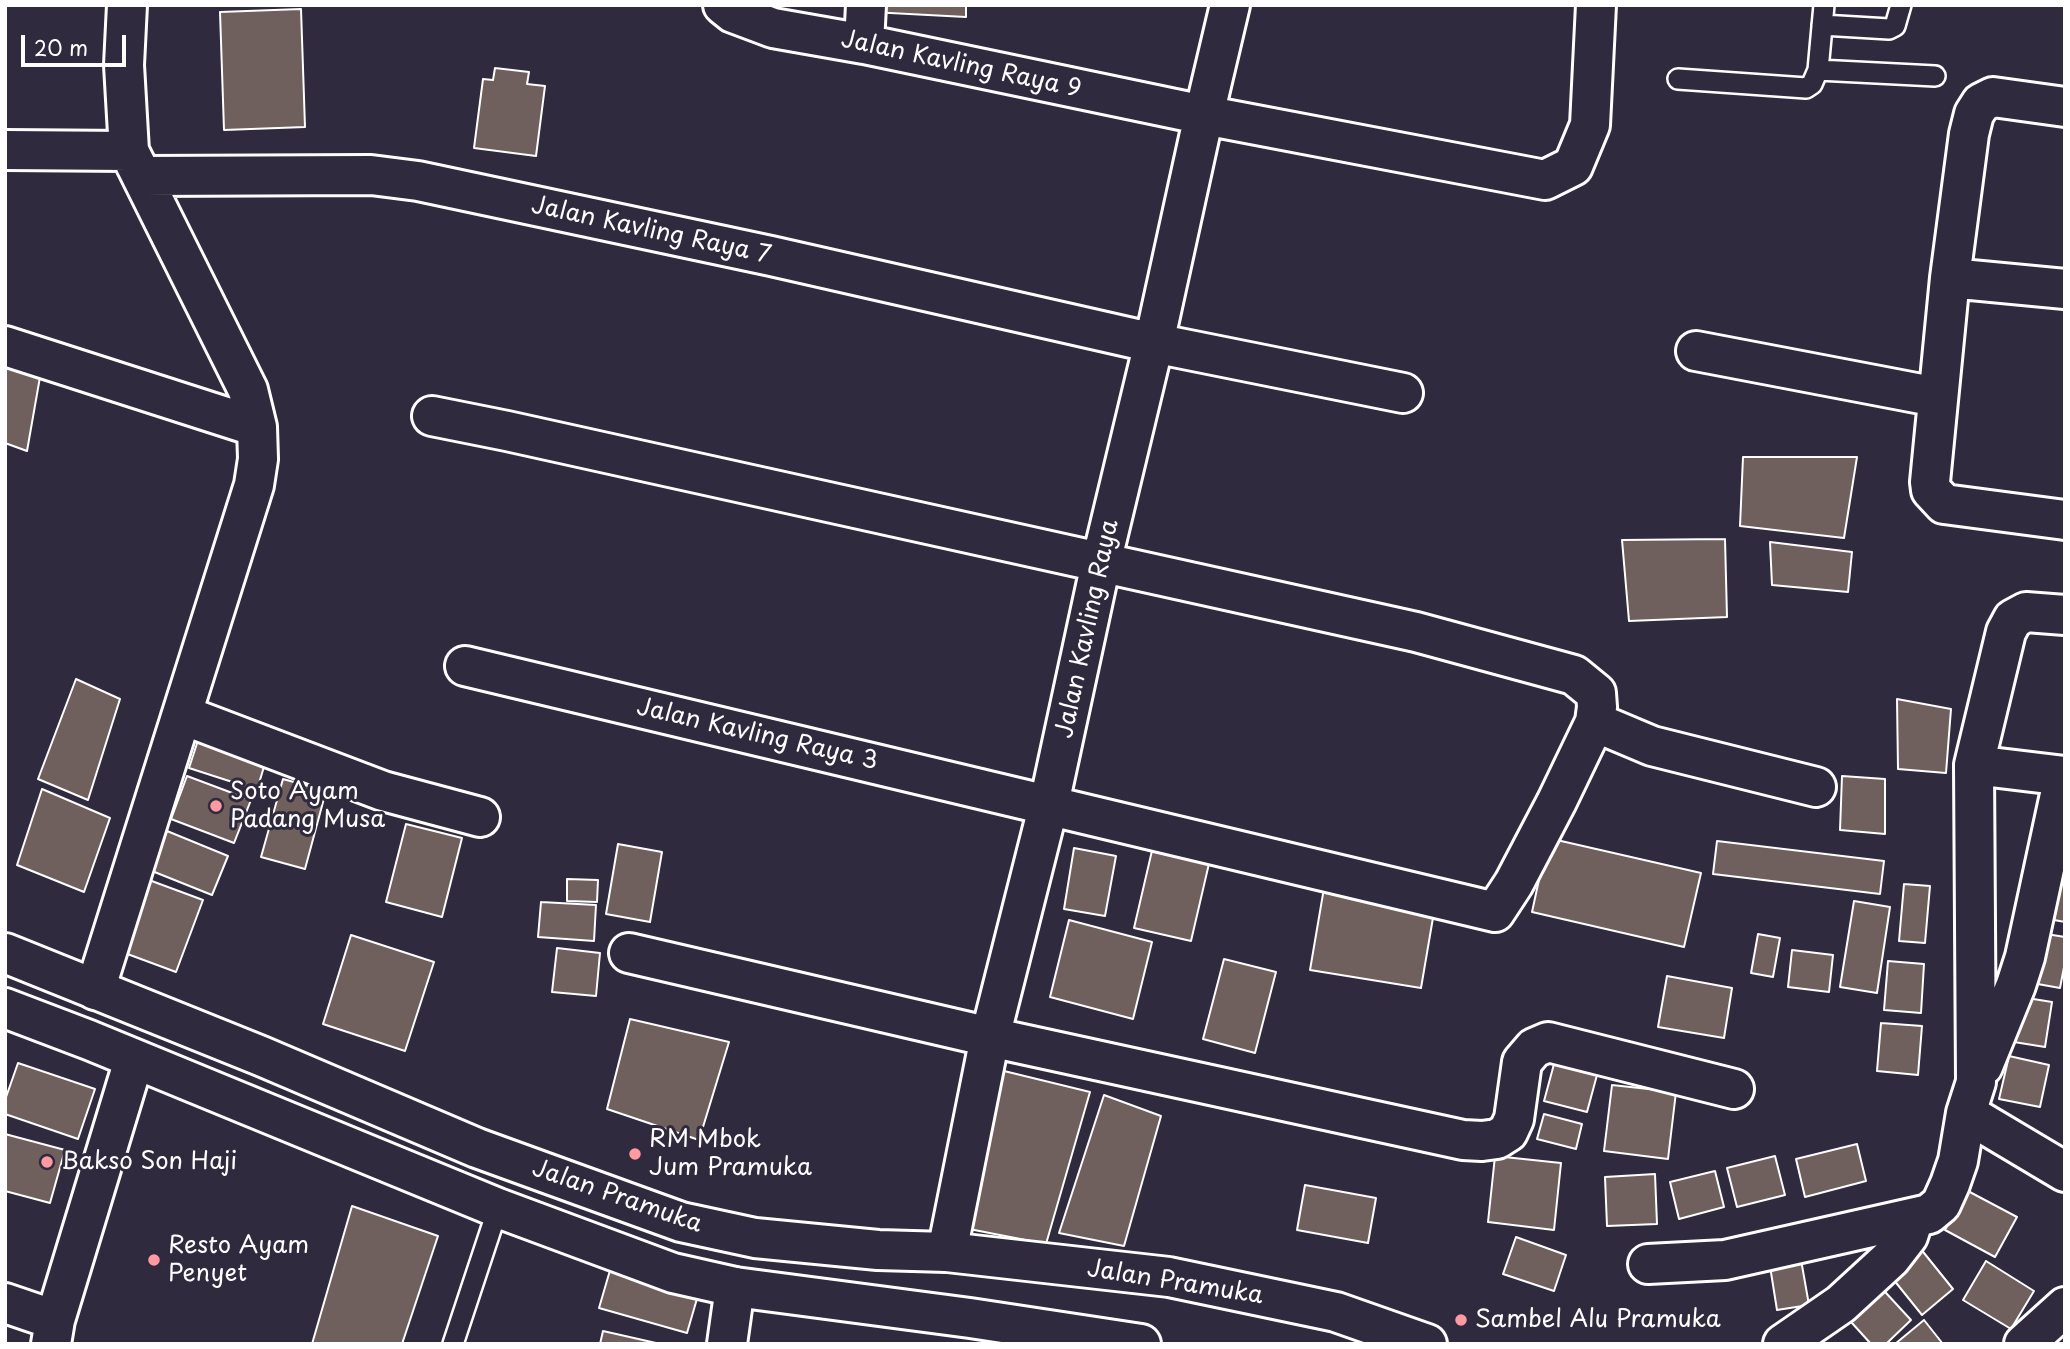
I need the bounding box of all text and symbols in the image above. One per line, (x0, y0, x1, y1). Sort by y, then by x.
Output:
scale bar (24, 21, 130, 65)
street label: Jalan Kavling Raya 9 (838, 25, 1084, 105)
text: 20 m (34, 31, 88, 63)
street label: Jalan Kavling Raya 7 (529, 192, 773, 270)
street label: Jalan Kavling Raya (1051, 517, 1125, 741)
street label: Jalan Kavling Raya 3 (634, 693, 880, 777)
place label: Soto Ayam Padang Musa (230, 778, 385, 834)
marker: Soto Ayam Padang Musa (208, 798, 224, 814)
place label: RM Mbok Jum Pramuka (649, 1126, 812, 1182)
marker: RM Mbok Jum Pramuka (627, 1146, 643, 1162)
place label: Bakso Son Haji (61, 1148, 237, 1176)
marker: Bakso Son Haji (39, 1154, 55, 1170)
street label: Jalan Pramuka (528, 1154, 706, 1240)
place label: Resto Ayam Penyet (168, 1232, 309, 1288)
marker: Resto Ayam Penyet (146, 1252, 162, 1268)
street label: Jalan Pramuka (1085, 1255, 1265, 1311)
place label: Sambel Alu Pramuka (1475, 1306, 1721, 1334)
marker: Sambel Alu Pramuka (1453, 1312, 1469, 1328)

